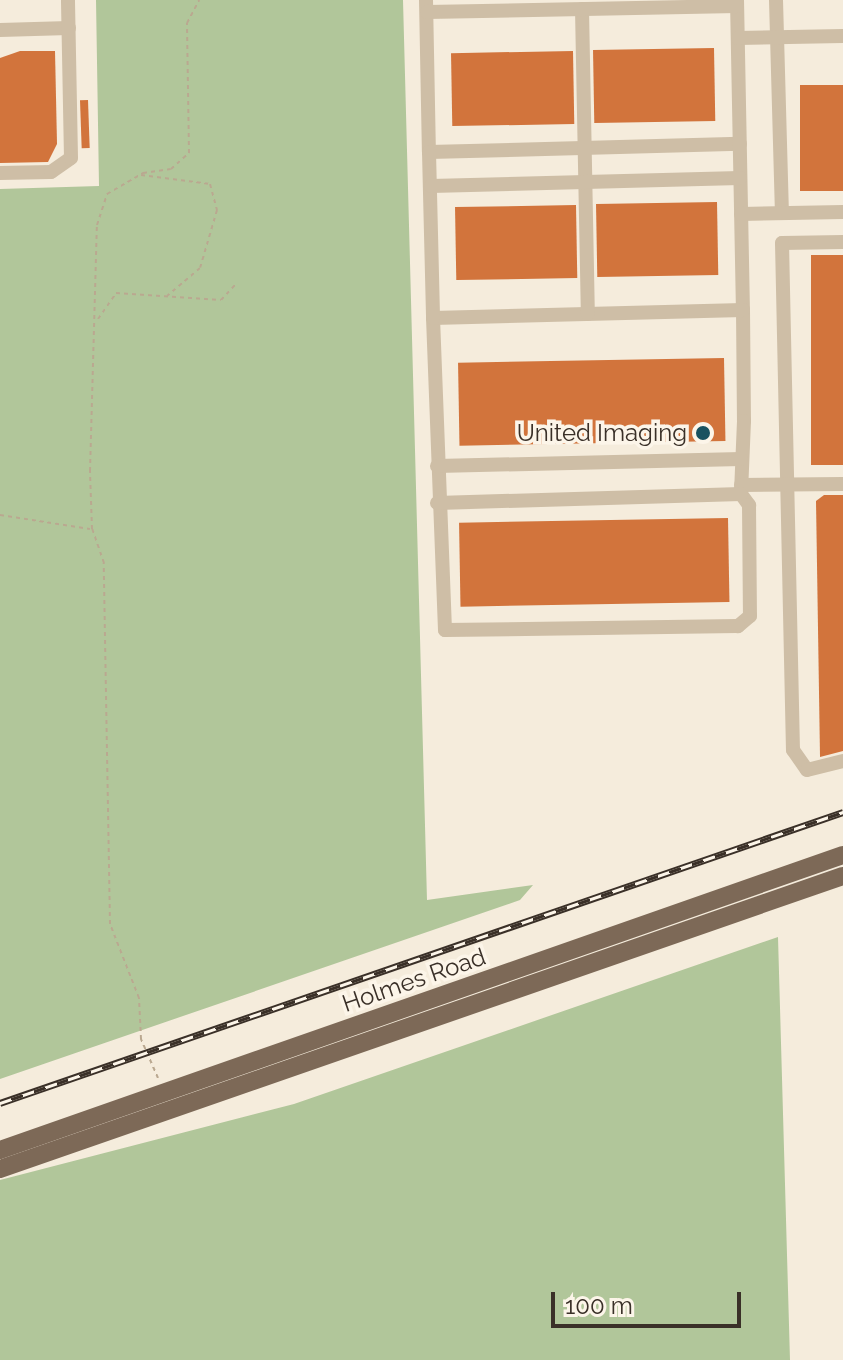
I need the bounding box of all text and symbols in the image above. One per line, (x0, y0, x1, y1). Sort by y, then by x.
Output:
place label: United Imaging (517, 419, 687, 447)
marker: United Imaging (694, 424, 712, 442)
street label: Holmes Road (339, 942, 489, 1018)
scale bar (555, 1276, 745, 1326)
text: 100 m (565, 1291, 633, 1320)

